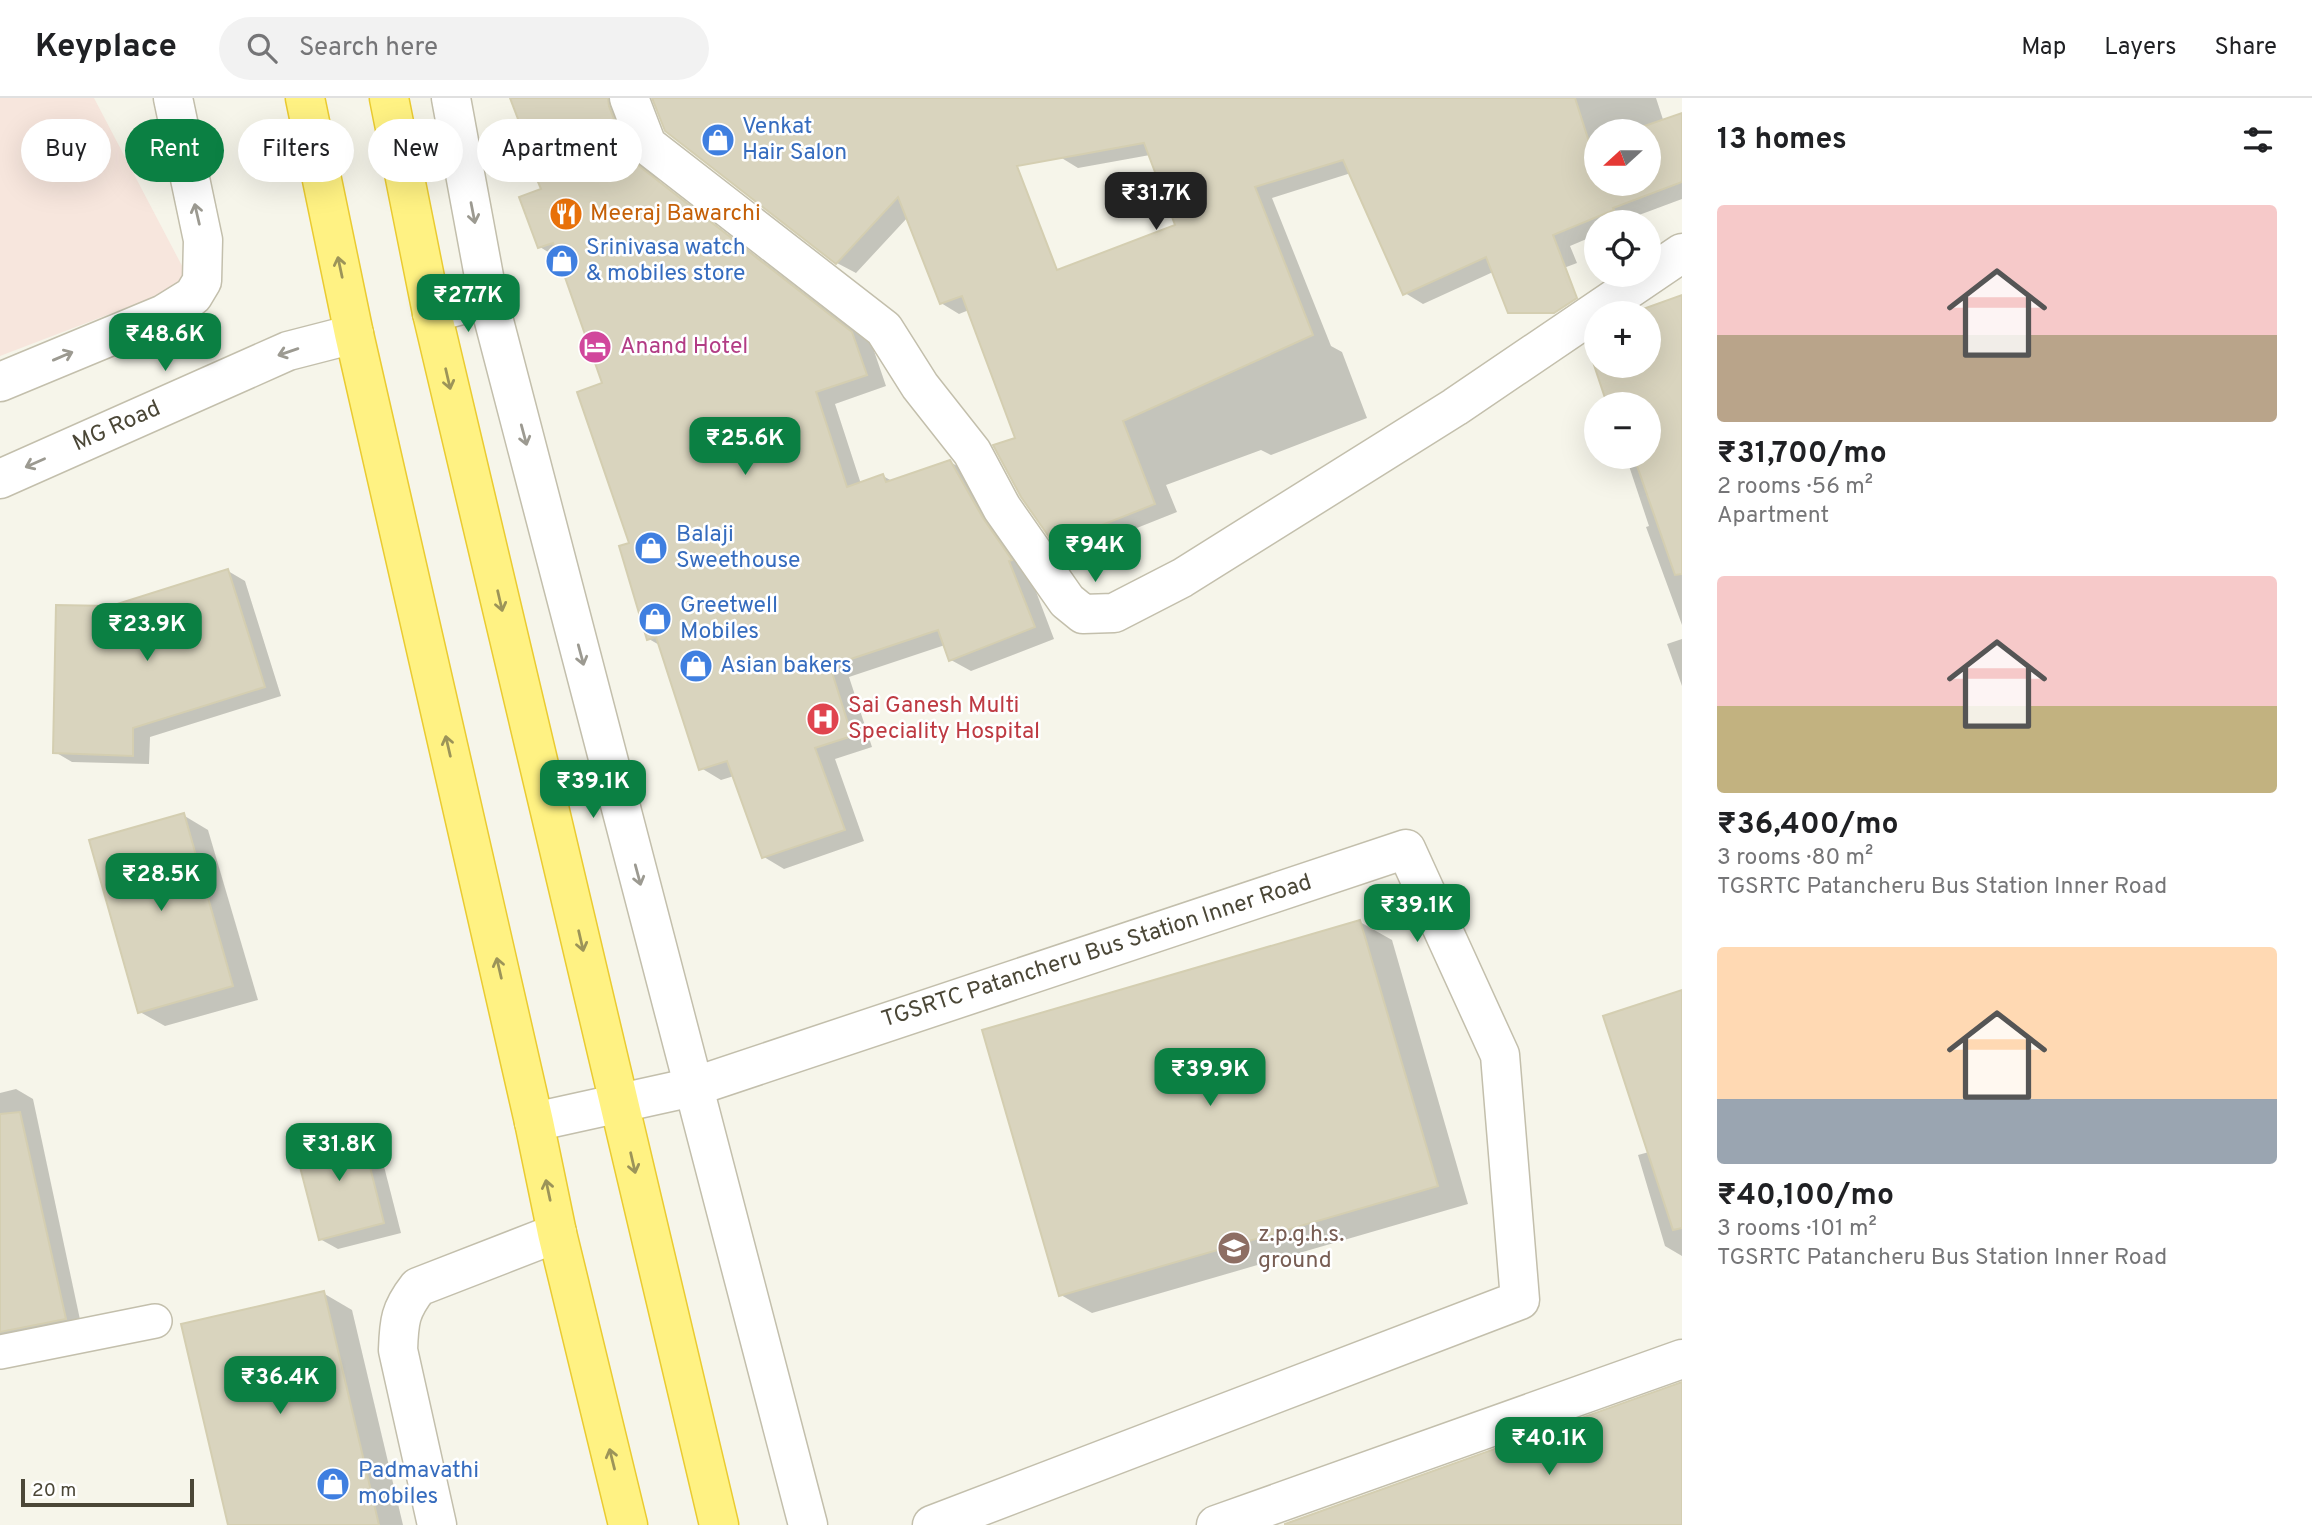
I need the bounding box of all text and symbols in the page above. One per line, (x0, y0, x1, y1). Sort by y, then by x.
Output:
search box (219, 17, 709, 80)
text: Keyplace (35, 27, 177, 69)
icon: search (243, 29, 281, 67)
text: Search here (299, 32, 438, 65)
text: Map (2021, 33, 2066, 63)
text: Layers (2104, 33, 2176, 63)
text: Share (2214, 33, 2277, 63)
place label: Venkat Hair Salon (742, 113, 847, 168)
chip: Buy (21, 119, 111, 182)
chip: Rent (125, 119, 224, 182)
chip: Filters (238, 119, 354, 182)
chip: New (368, 119, 463, 182)
chip: Apartment (477, 119, 642, 182)
north arrow (1584, 119, 1661, 196)
map controls (1584, 119, 1661, 469)
shop icon: Venkat Hair Salon (699, 121, 737, 159)
icon: filters (2239, 121, 2277, 159)
text: 13 homes (1717, 122, 1847, 159)
pin: ₹31.7K (1099, 172, 1213, 232)
text: ₹31.7K (1121, 180, 1191, 209)
restaurant icon: Meeraj Bawarchi (547, 195, 585, 233)
place label: Meeraj Bawarchi (590, 200, 761, 229)
one-way arrow (466, 201, 480, 224)
one-way arrow (190, 203, 203, 226)
button: locate (1584, 210, 1661, 287)
place label: Srinivasa watch & mobiles store (586, 234, 746, 289)
shop icon: Srinivasa watch & mobiles store (543, 242, 581, 280)
icon: home (1934, 250, 2060, 376)
one-way arrow (332, 256, 346, 279)
pin: ₹27.7K (411, 274, 525, 334)
text: ₹27.7K (433, 282, 503, 311)
button: + (1584, 301, 1661, 378)
pin: ₹48.6K (108, 314, 222, 373)
text: ₹48.6K (125, 321, 205, 350)
hotel icon: Anand Hotel (576, 328, 614, 366)
place label: Anand Hotel (620, 333, 748, 362)
one-way arrow (277, 347, 299, 360)
one-way arrow (52, 349, 73, 362)
one-way arrow (442, 367, 455, 390)
button: − (1584, 392, 1661, 469)
street label: MG Road (69, 395, 165, 459)
pin: ₹25.6K (688, 418, 802, 477)
one-way arrow (518, 423, 531, 446)
text: ₹25.6K (705, 425, 785, 454)
text: ₹31,700/mo (1717, 436, 1887, 473)
one-way arrow (25, 457, 46, 470)
text: 2 rooms · 56 m² (1717, 473, 1873, 502)
text: Apartment (1717, 502, 1829, 531)
place label: Balaji Sweethouse (676, 521, 800, 576)
pin: ₹94K (1054, 524, 1136, 584)
shop icon: Balaji Sweethouse (632, 529, 670, 567)
text: ₹94K (1065, 532, 1125, 561)
one-way arrow (494, 589, 507, 612)
place label: Greetwell Mobiles (680, 592, 778, 647)
shop icon: Greetwell Mobiles (636, 600, 674, 638)
pin: ₹23.9K (90, 603, 204, 663)
text: ₹23.9K (108, 611, 186, 640)
icon: home (1934, 621, 2060, 747)
one-way arrow (575, 643, 588, 666)
shop icon: Asian bakers (677, 647, 715, 685)
place label: Asian bakers (720, 652, 852, 681)
place label: Sai Ganesh Multi Speciality Hospital (848, 692, 1040, 747)
hospital icon: Sai Ganesh Multi Speciality Hospital (804, 700, 842, 738)
one-way arrow (441, 735, 454, 758)
pin: ₹39.1K (536, 760, 650, 820)
text: ₹39.1K (556, 768, 630, 797)
text: ₹36,400/mo (1717, 807, 1899, 844)
text: 3 rooms · 80 m² (1717, 844, 1873, 873)
pin: ₹28.5K (104, 854, 218, 913)
text: ₹28.5K (121, 861, 201, 890)
one-way arrow (632, 863, 645, 886)
street label: TGSRTC Patancheru Bus Station Inner Road (878, 869, 1316, 1035)
text: TGSRTC Patancheru Bus Station Inner Road (1717, 873, 2167, 902)
pin: ₹39.1K (1360, 884, 1474, 944)
text: ₹39.1K (1380, 892, 1454, 921)
one-way arrow (574, 929, 588, 952)
one-way arrow (492, 957, 505, 979)
icon: home (1934, 992, 2060, 1118)
pin: ₹39.9K (1153, 1048, 1267, 1108)
text: ₹39.9K (1170, 1056, 1250, 1085)
pin: ₹31.8K (282, 1124, 396, 1183)
text: ₹31.8K (302, 1131, 376, 1160)
one-way arrow (627, 1151, 640, 1174)
text: ₹40,100/mo (1717, 1178, 1894, 1215)
one-way arrow (541, 1179, 555, 1202)
text: 3 rooms · 101 m² (1717, 1215, 1877, 1244)
place label: z.p.g.h.s. ground (1258, 1221, 1344, 1276)
school or university icon: z.p.g.h.s. ground (1215, 1229, 1253, 1267)
text: TGSRTC Patancheru Bus Station Inner Road (1717, 1244, 2167, 1273)
pin: ₹36.4K (223, 1356, 337, 1416)
text: ₹36.4K (240, 1364, 320, 1393)
pin: ₹40.1K (1492, 1418, 1606, 1477)
text: ₹40.1K (1511, 1425, 1587, 1454)
one-way arrow (605, 1448, 618, 1471)
place label: Padmavathi mobiles (358, 1457, 479, 1512)
shop icon: Padmavathi mobiles (314, 1465, 352, 1503)
scale bar (21, 1476, 194, 1508)
text: 20 m (32, 1479, 76, 1503)

